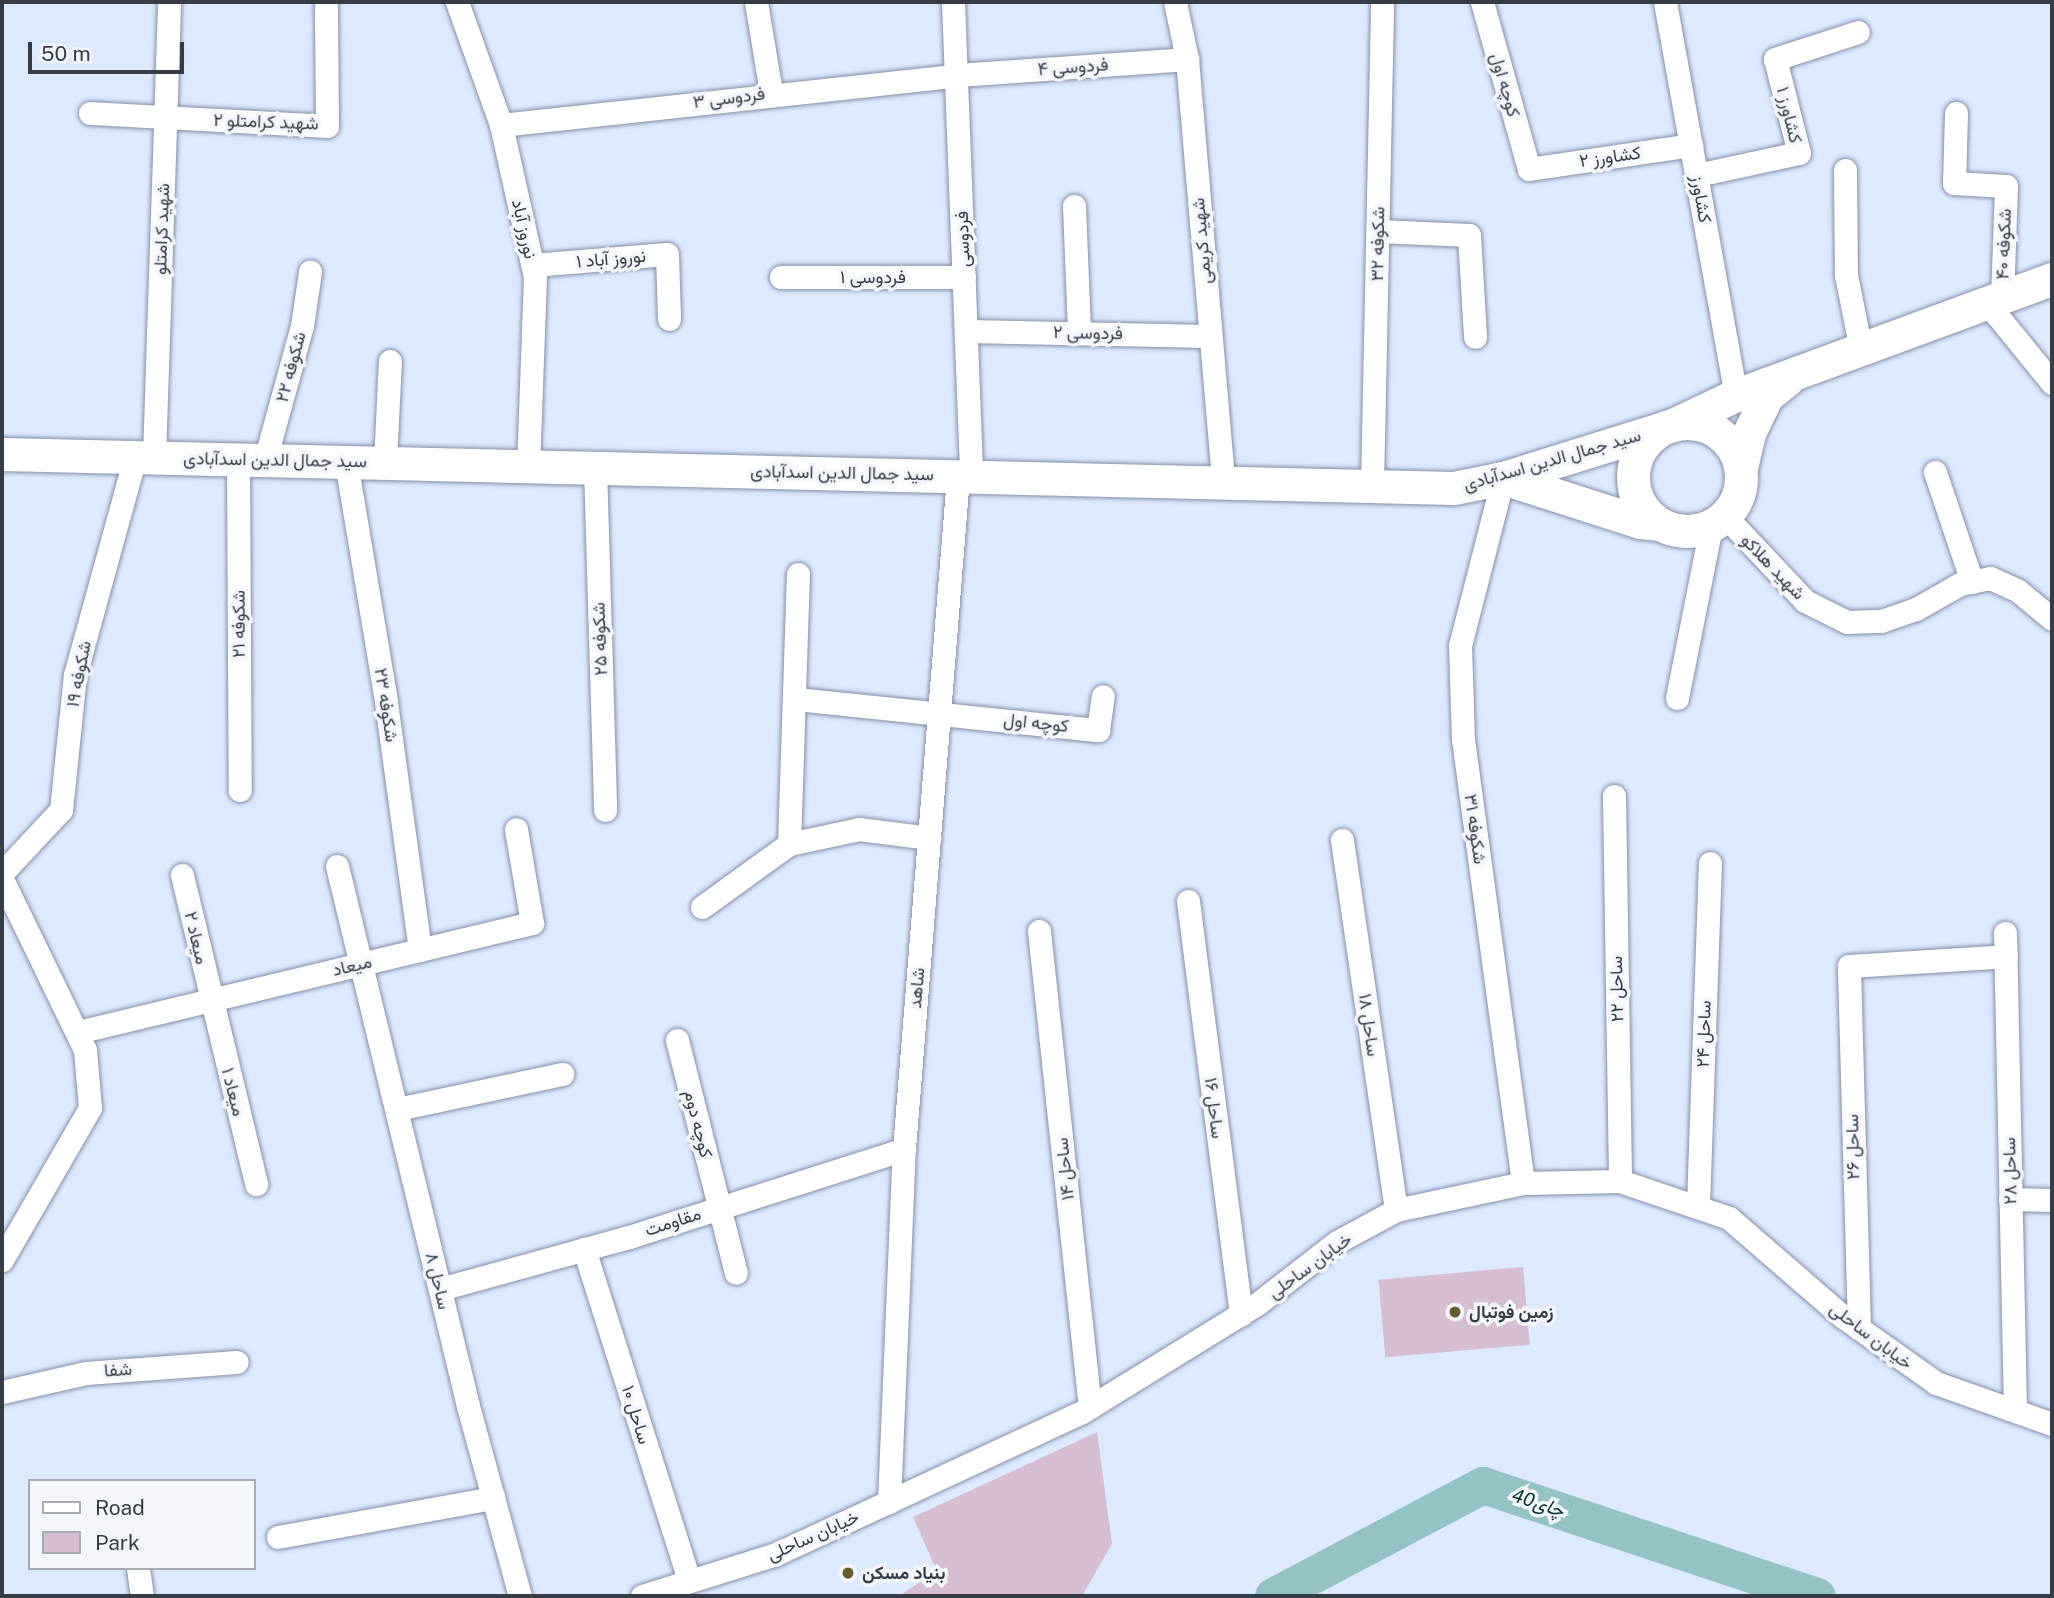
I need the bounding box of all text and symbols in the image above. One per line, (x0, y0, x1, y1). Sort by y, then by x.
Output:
scale bar (32, 28, 187, 72)
text: 50 m (41, 41, 91, 66)
street label: کوچه اول (1486, 51, 1524, 119)
street label: فردوسی ۴ (1037, 54, 1109, 80)
street label: فردوسی ۳ (692, 83, 766, 113)
street label: کشاورز ۱ (1772, 84, 1806, 146)
street label: شهید کرامتلو ۲ (213, 109, 319, 135)
street label: کشاورز ۲ (1578, 142, 1642, 172)
street label: کشاورز (1686, 174, 1716, 224)
street label: شهید کرامتلو (150, 183, 174, 275)
street label: نوروز آباد (507, 197, 541, 261)
street label: شهید کریمی (1187, 197, 1217, 285)
street label: شکوفه ۳۲ (1367, 207, 1389, 281)
street label: شکوفه ۴۰ (1992, 208, 2016, 280)
street label: فردوسی (951, 211, 975, 267)
street label: نوروز آباد ۱ (575, 245, 647, 273)
street label: فردوسی ۱ (840, 266, 906, 288)
street label: فردوسی ۲ (1053, 322, 1123, 344)
street label: شکوفه ۲۲ (271, 329, 311, 405)
street label: سید جمال الدین اسدآبادی (1461, 424, 1643, 496)
street label: سید جمال الدین اسدآبادی (183, 448, 367, 472)
street label: سید جمال الدین اسدآبادی (750, 461, 934, 485)
street label: شهید هلاکو (1736, 530, 1810, 604)
street label: شکوفه ۲۱ (228, 590, 250, 658)
street label: شکوفه ۲۵ (588, 602, 612, 676)
street label: شکوفه ۱۹ (62, 639, 96, 709)
street label: شکوفه ۲۳ (369, 666, 403, 744)
street label: کوچه اول (1002, 709, 1070, 737)
street label: شکوفه ۳۱ (1459, 793, 1491, 865)
street label: میعاد ۲ (179, 909, 213, 967)
street label: میعاد (330, 951, 374, 981)
street label: ساحل ۲۲ (1606, 956, 1628, 1022)
street label: شاهد (904, 967, 930, 1009)
street label: ساحل ۱۸ (1354, 992, 1384, 1058)
street label: ساحل ۲۴ (1692, 1000, 1716, 1068)
street label: میعاد ۱ (217, 1065, 249, 1119)
street label: ساحل ۱۶ (1200, 1076, 1228, 1140)
street label: کوچه دوم (679, 1088, 717, 1160)
street label: ساحل ۲۶ (1842, 1114, 1864, 1180)
street label: ساحل ۱۴ (1051, 1137, 1079, 1201)
street label: ساحل ۲۸ (1999, 1137, 2021, 1205)
street label: مقاومت (642, 1203, 704, 1241)
street label: خیابان ساحلی (1264, 1228, 1356, 1304)
street label: ساحل ۸ (421, 1250, 455, 1312)
street label: خیابان ساحلی (1825, 1298, 1917, 1374)
place label: زمین فوتبال (1469, 1301, 1554, 1323)
marker: زمین فوتبال (1447, 1304, 1463, 1320)
street label: شفا (103, 1358, 133, 1382)
street label: ساحل ۱۰ (617, 1383, 655, 1447)
legend (28, 1479, 256, 1570)
water label: 40چای (1509, 1484, 1567, 1522)
text: Road (95, 1495, 145, 1520)
street label: خیابان ساحلی (764, 1506, 862, 1566)
text: Park (95, 1530, 140, 1555)
place label: بنیاد مسکن (862, 1562, 945, 1584)
marker: بنیاد مسکن (840, 1565, 856, 1581)

